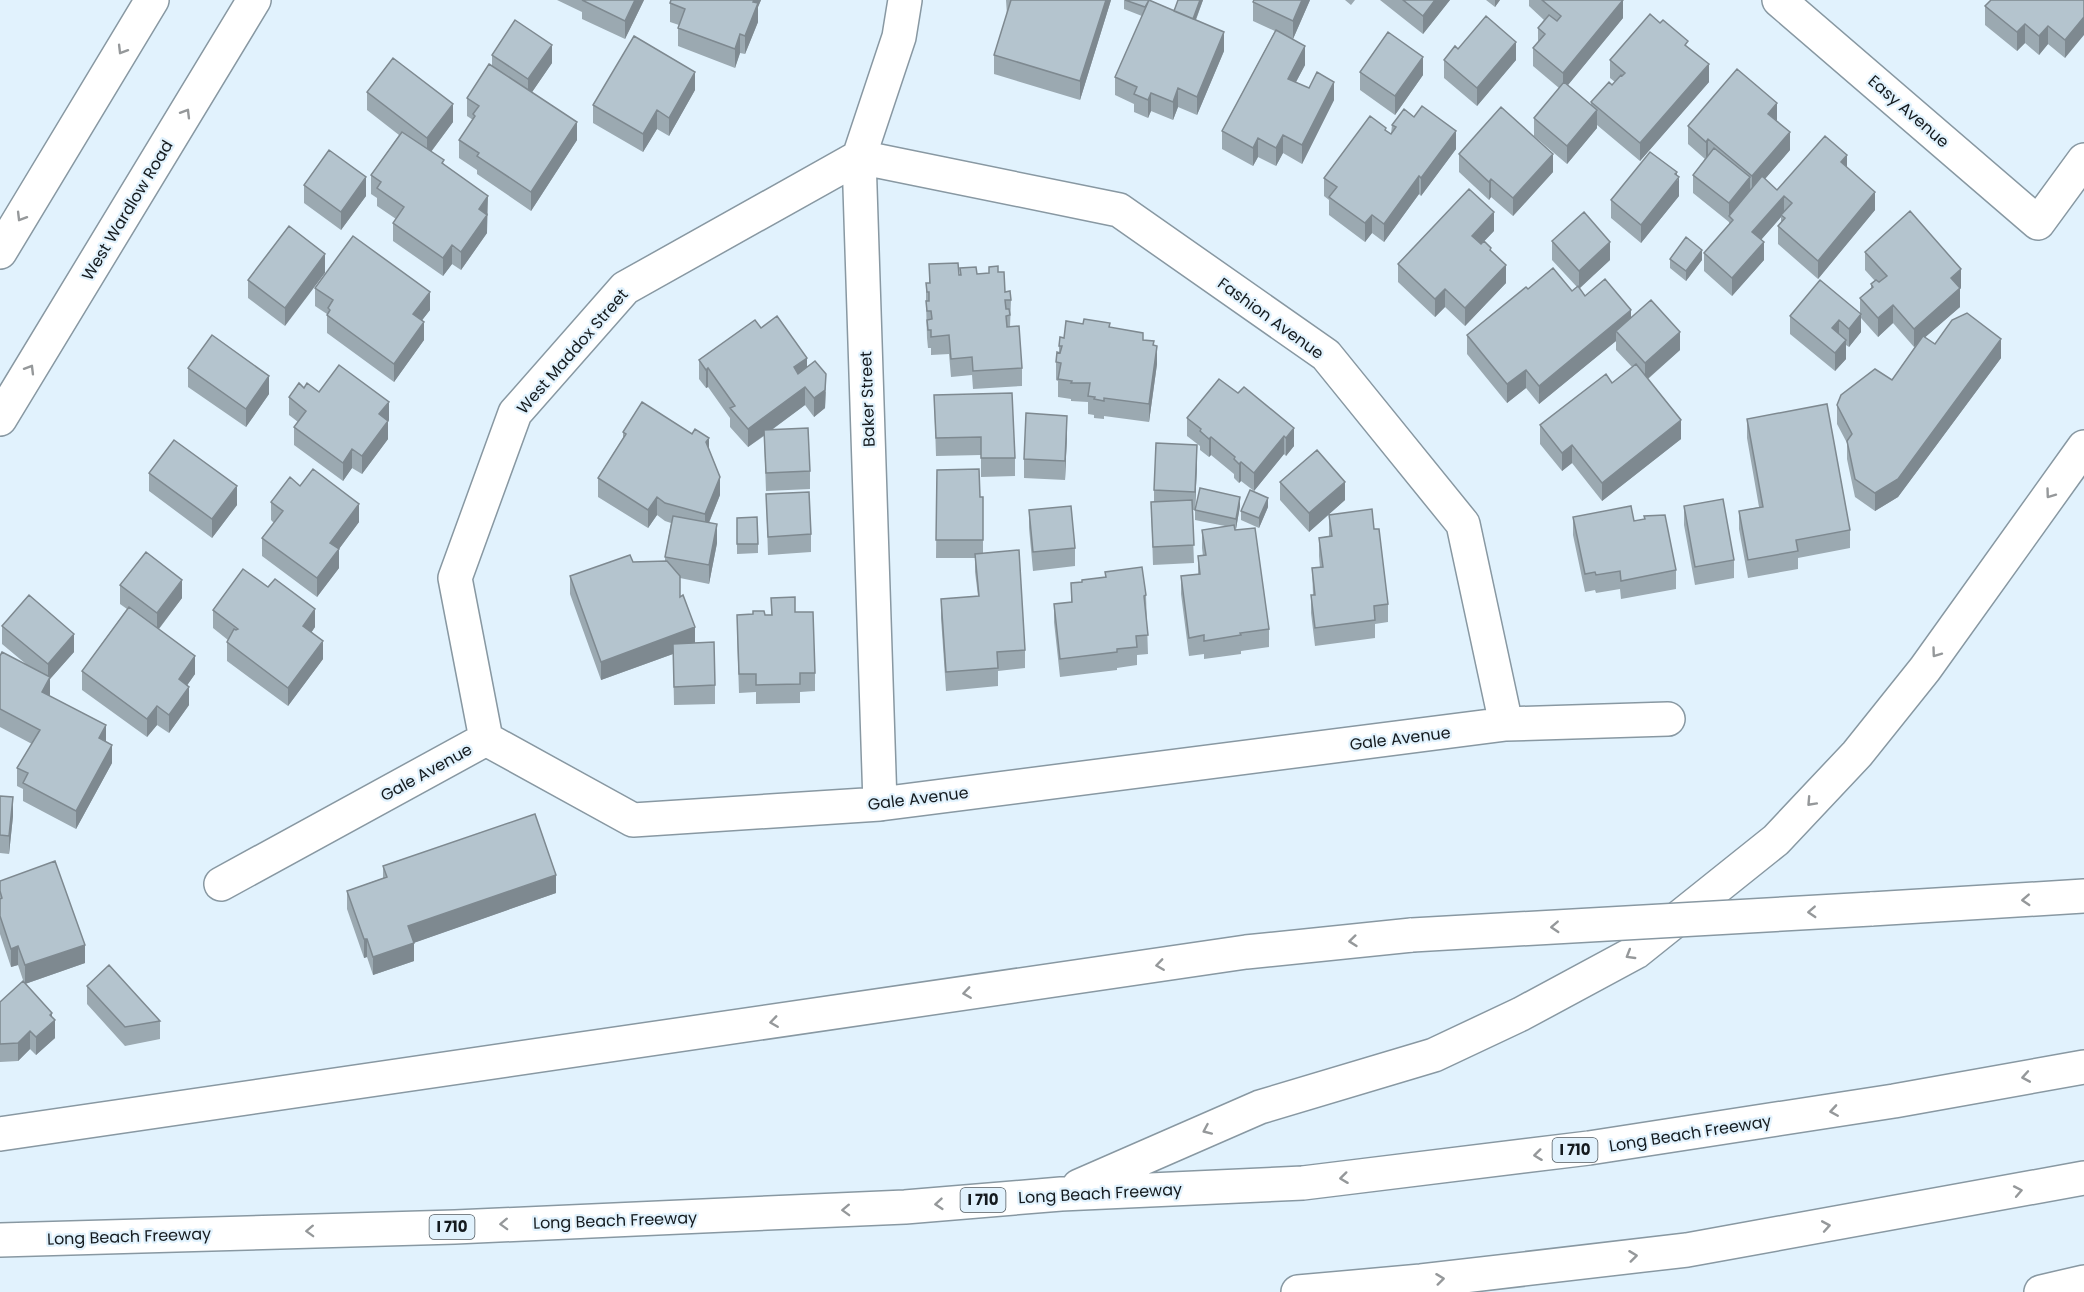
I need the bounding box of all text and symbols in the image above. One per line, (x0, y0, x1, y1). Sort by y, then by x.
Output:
one-way arrow (118, 44, 130, 54)
street label: Easy Avenue (1863, 70, 1954, 153)
one-way arrow (178, 109, 190, 119)
street label: West Wardlow Road (76, 136, 179, 285)
one-way arrow (17, 211, 28, 221)
street label: Fashion Avenue (1213, 272, 1329, 365)
street label: West Maddox Street (511, 284, 633, 419)
street label: Baker Street (854, 350, 881, 447)
one-way arrow (23, 365, 35, 375)
one-way arrow (2046, 488, 2057, 499)
one-way arrow (1933, 647, 1944, 658)
street label: Gale Avenue (1348, 721, 1452, 756)
street label: Gale Avenue (376, 738, 476, 807)
street label: Gale Avenue (866, 781, 970, 816)
one-way arrow (1807, 796, 1818, 806)
one-way arrow (2021, 893, 2030, 906)
one-way arrow (1808, 906, 1817, 919)
one-way arrow (1550, 921, 1559, 934)
one-way arrow (1349, 934, 1358, 947)
one-way arrow (1626, 947, 1636, 959)
one-way arrow (1155, 958, 1164, 970)
one-way arrow (962, 987, 972, 999)
one-way arrow (769, 1015, 779, 1027)
one-way arrow (2022, 1070, 2032, 1083)
one-way arrow (1830, 1104, 1839, 1116)
street label: Long Beach Freeway (1607, 1109, 1773, 1158)
one-way arrow (1202, 1123, 1213, 1135)
road number: I 710 (1552, 1138, 1598, 1162)
one-way arrow (1533, 1148, 1542, 1160)
one-way arrow (1340, 1172, 1349, 1184)
street label: Long Beach Freeway (1017, 1178, 1183, 1209)
one-way arrow (2012, 1185, 2022, 1198)
road number: I 710 (960, 1188, 1006, 1212)
one-way arrow (935, 1197, 944, 1210)
one-way arrow (842, 1203, 851, 1216)
street label: Long Beach Freeway (533, 1206, 697, 1235)
road number: I 710 (430, 1215, 474, 1239)
one-way arrow (500, 1218, 509, 1231)
one-way arrow (1821, 1220, 1831, 1233)
street label: Long Beach Freeway (47, 1222, 211, 1251)
one-way arrow (305, 1225, 314, 1237)
one-way arrow (1629, 1251, 1638, 1263)
one-way arrow (1435, 1273, 1444, 1286)

